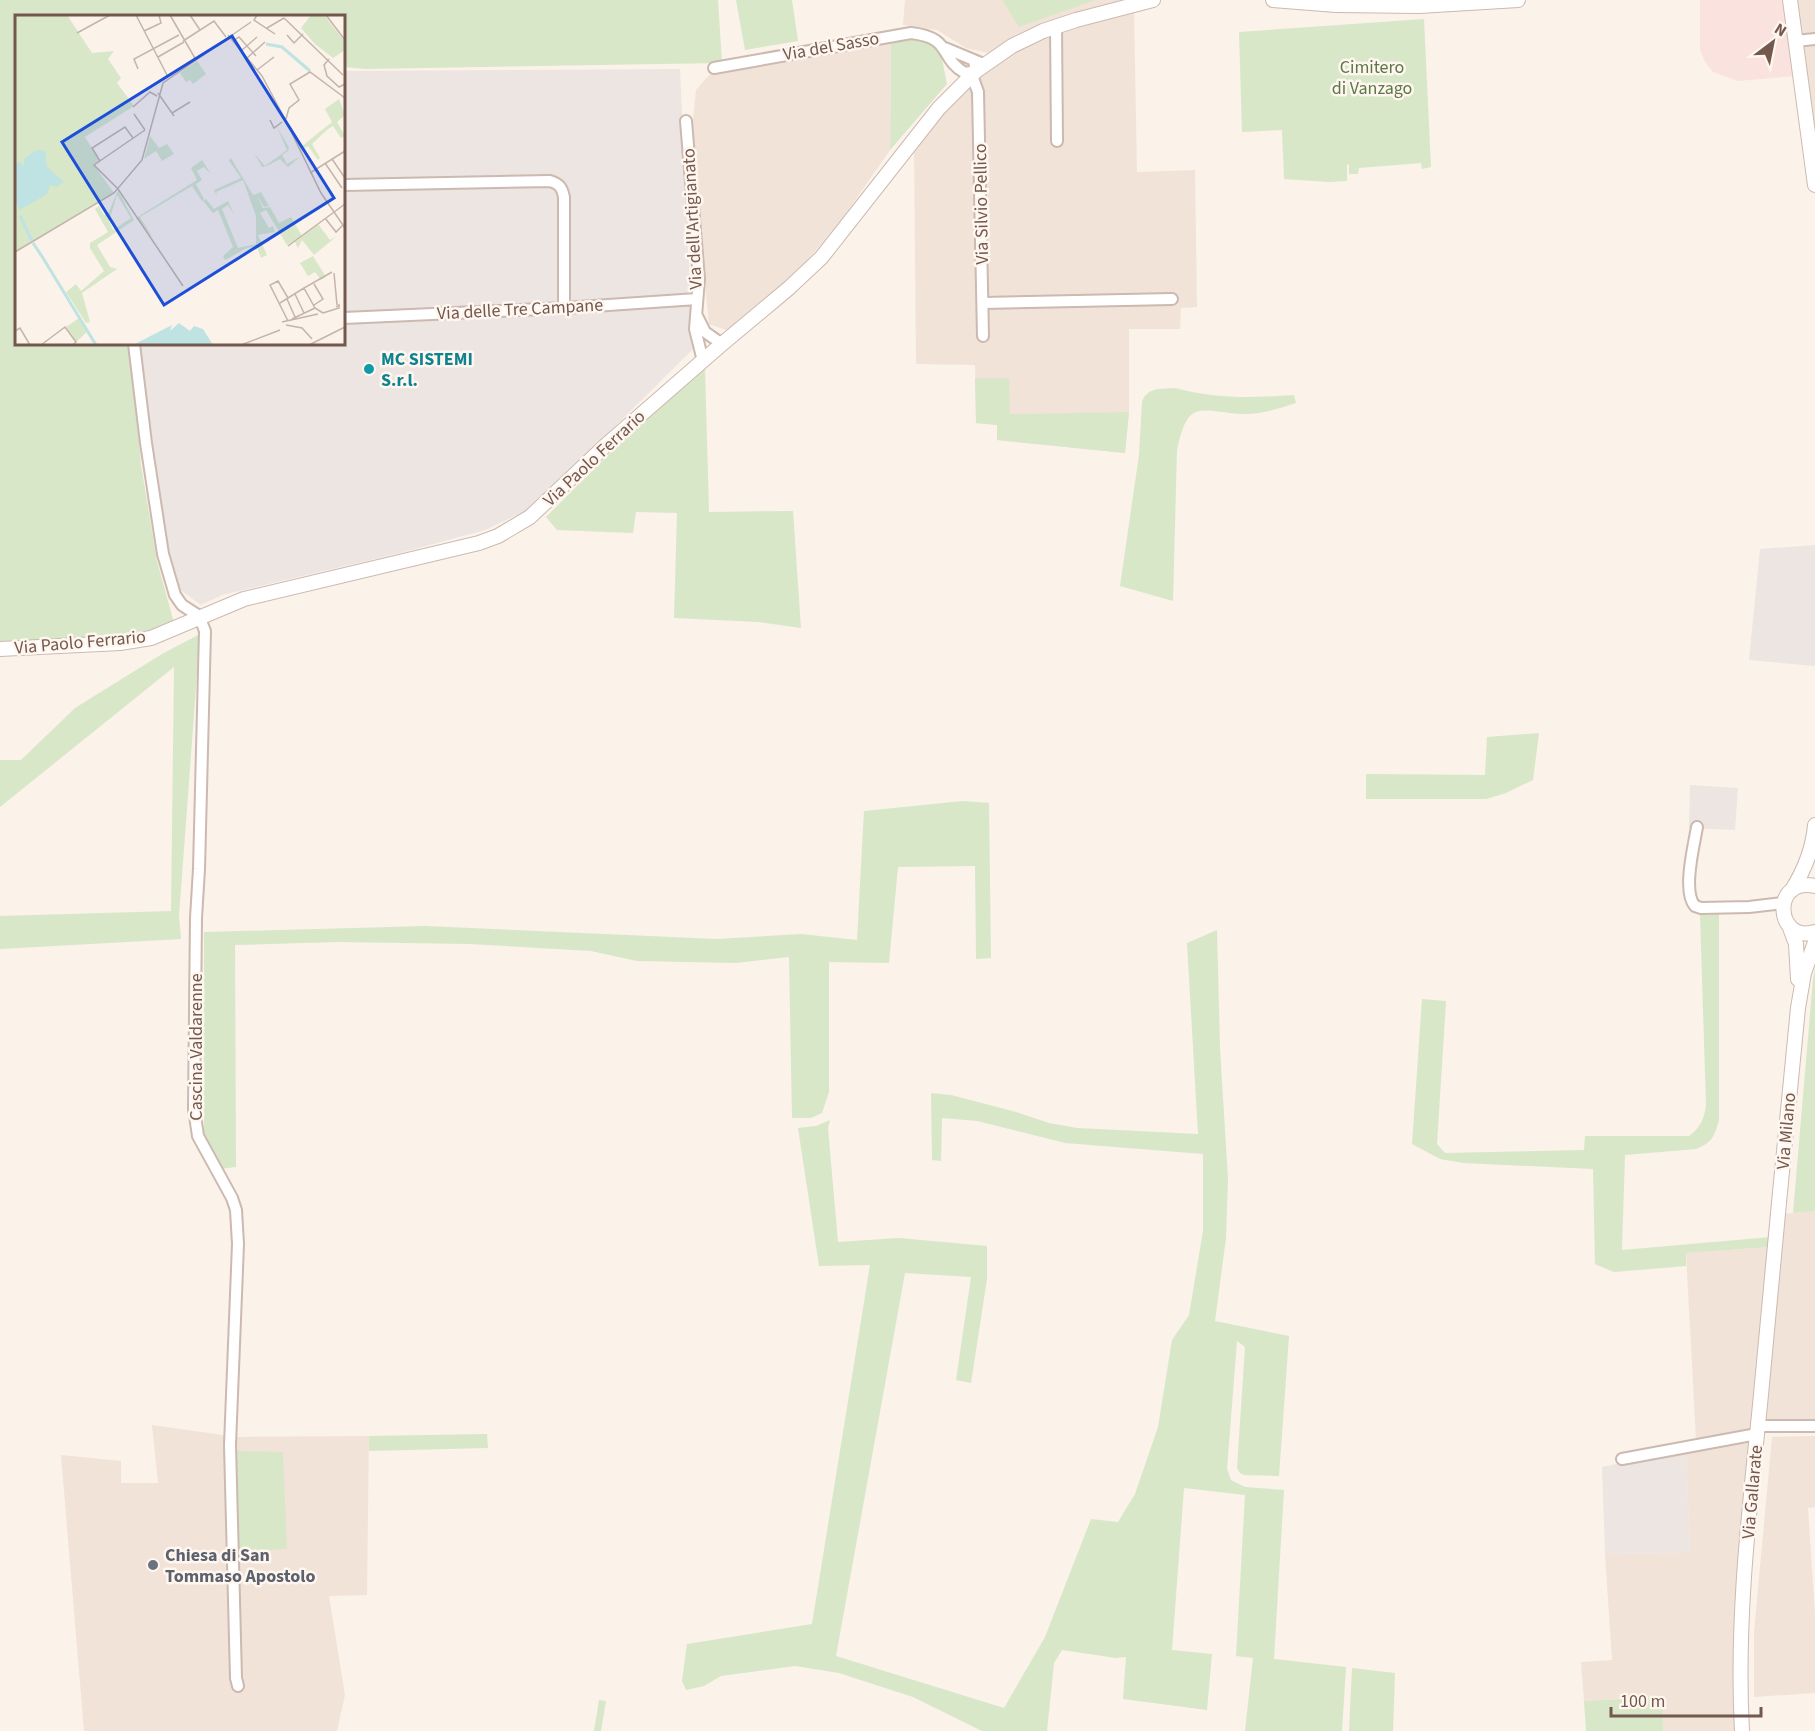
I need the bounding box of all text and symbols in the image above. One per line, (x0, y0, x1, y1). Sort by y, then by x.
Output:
north arrow (1743, 12, 1803, 72)
inset map (15, 15, 345, 345)
text: N (1770, 18, 1791, 42)
street label: Via del Sasso (781, 26, 881, 67)
park label: Cimitero di Vanzago (1332, 55, 1412, 101)
street label: Via Silvio Pellico (968, 143, 995, 265)
street label: Via dell'Artigianato (676, 148, 709, 290)
street label: Via delle Tre Campane (436, 293, 604, 326)
place label: MC SISTEMI S.r.l. (381, 347, 473, 393)
marker: MC SISTEMI S.r.l. (362, 362, 376, 376)
street label: Via Paolo Ferrario (538, 404, 651, 512)
street label: Via Paolo Ferrario (13, 624, 147, 661)
street label: Cascina Valdarenne (184, 973, 209, 1121)
street label: Via Milano (1771, 1092, 1802, 1171)
street label: Via Gallarate (1736, 1444, 1769, 1540)
place label: Chiesa di San Tommaso Apostolo (165, 1543, 315, 1589)
marker: Chiesa di San Tommaso Apostolo (146, 1558, 160, 1572)
scale bar (1611, 1680, 1761, 1718)
text: 100 m (1620, 1689, 1665, 1714)

